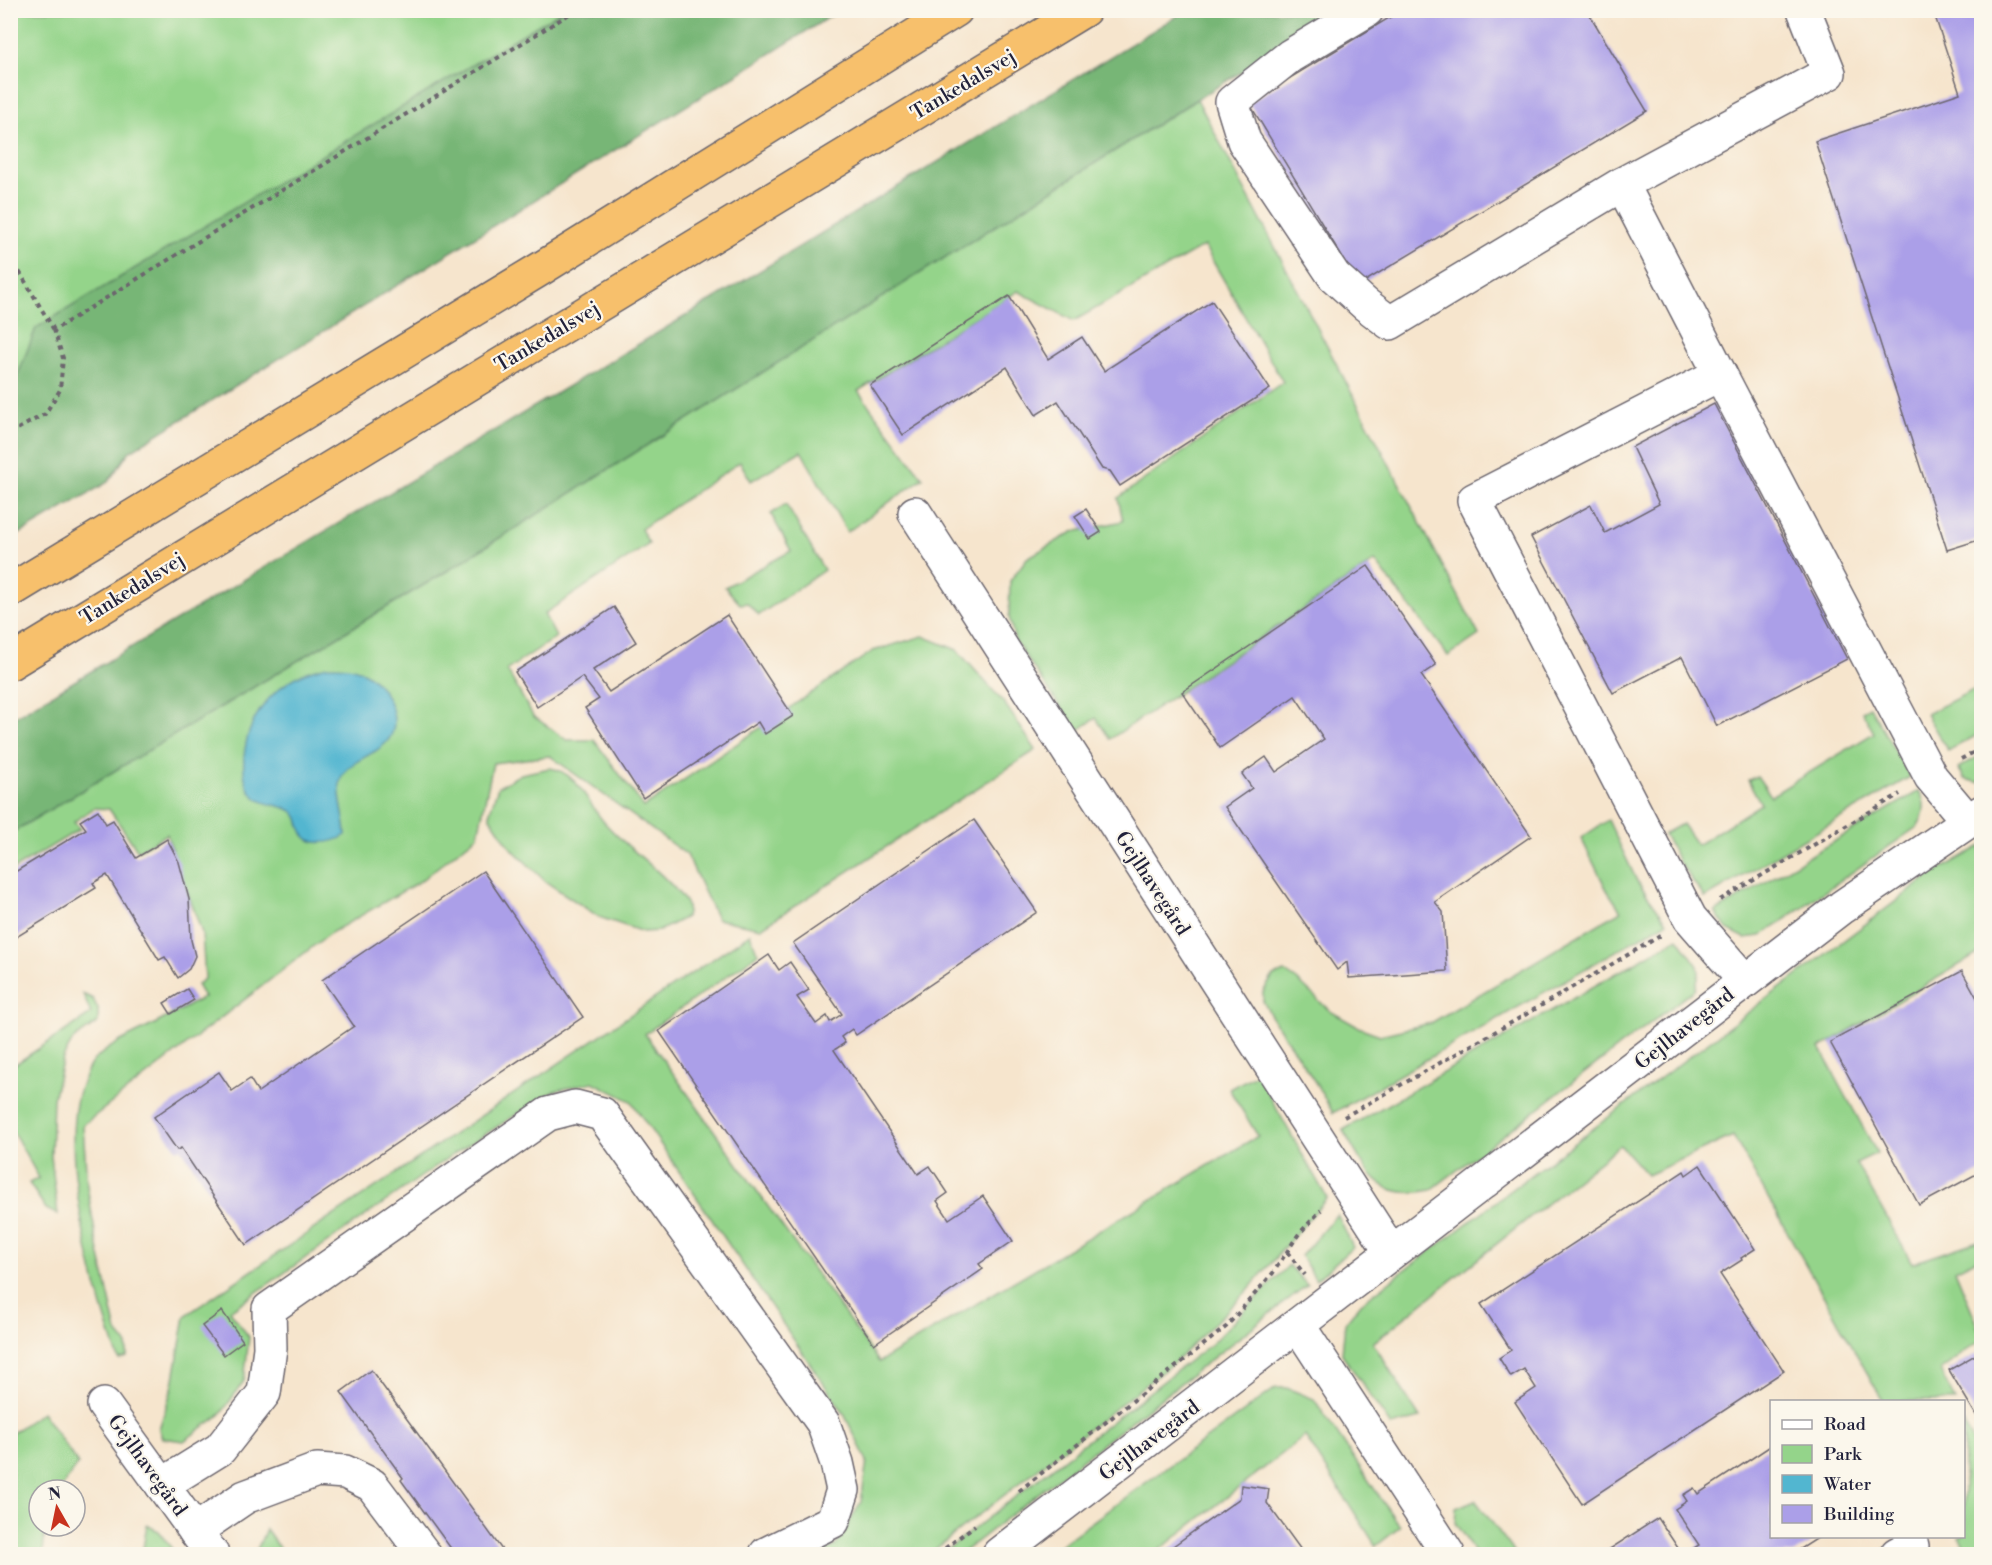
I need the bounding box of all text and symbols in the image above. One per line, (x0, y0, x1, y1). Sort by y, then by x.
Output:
street label: Tankedalsvej (907, 44, 1021, 126)
street label: Tankedalsvej (491, 296, 605, 378)
street label: Tankedalsvej (76, 547, 190, 631)
street label: Gejlhavegård (1109, 827, 1195, 941)
street label: Gejlhavegård (1630, 982, 1740, 1076)
street label: Gejlhavegård (1095, 1395, 1206, 1487)
legend (1770, 1400, 1965, 1538)
street label: Gejlhavegård (102, 1410, 192, 1522)
text: Road (1824, 1413, 1867, 1436)
text: Park (1824, 1443, 1863, 1466)
text: Water (1823, 1473, 1872, 1496)
north arrow (27, 1478, 87, 1538)
text: N (47, 1483, 63, 1505)
text: Building (1823, 1503, 1895, 1526)

